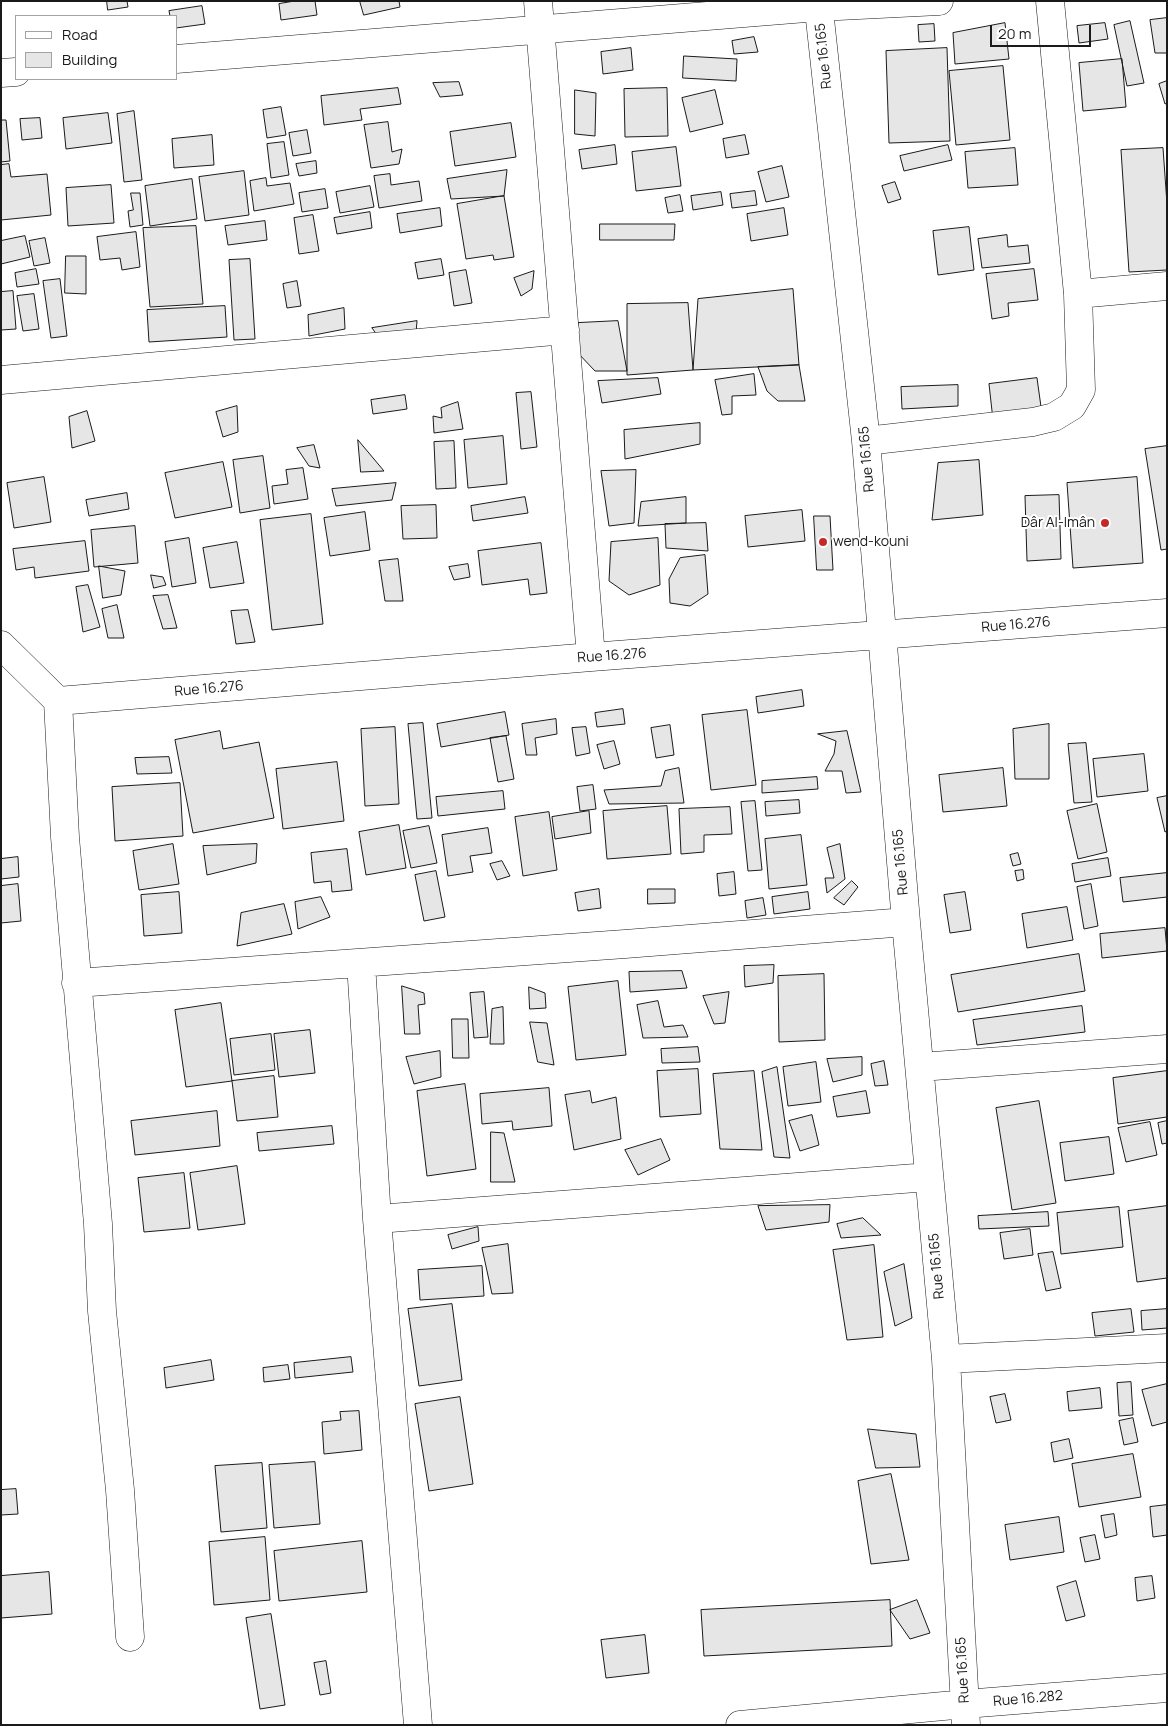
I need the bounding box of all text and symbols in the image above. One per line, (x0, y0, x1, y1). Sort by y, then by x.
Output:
legend (15, 15, 178, 80)
scale bar (993, 15, 1094, 47)
street label: Rue 16.165 (812, 22, 836, 90)
text: 20 m (998, 23, 1031, 44)
text: Road (62, 24, 98, 45)
text: Building (62, 49, 117, 70)
street label: Rue 16.165 (856, 425, 878, 493)
place label: Dâr Al-Imân (1021, 515, 1095, 531)
marker: Dâr Al-Imân (1099, 517, 1111, 529)
place label: wend-kouni (833, 534, 909, 550)
marker: wend-kouni (817, 536, 829, 548)
street label: Rue 16.276 (981, 614, 1051, 636)
street label: Rue 16.276 (577, 645, 647, 667)
street label: Rue 16.276 (174, 678, 244, 700)
street label: Rue 16.165 (890, 828, 912, 896)
street label: Rue 16.165 (926, 1232, 948, 1300)
street label: Rue 16.165 (953, 1636, 973, 1704)
street label: Rue 16.282 (992, 1688, 1064, 1710)

